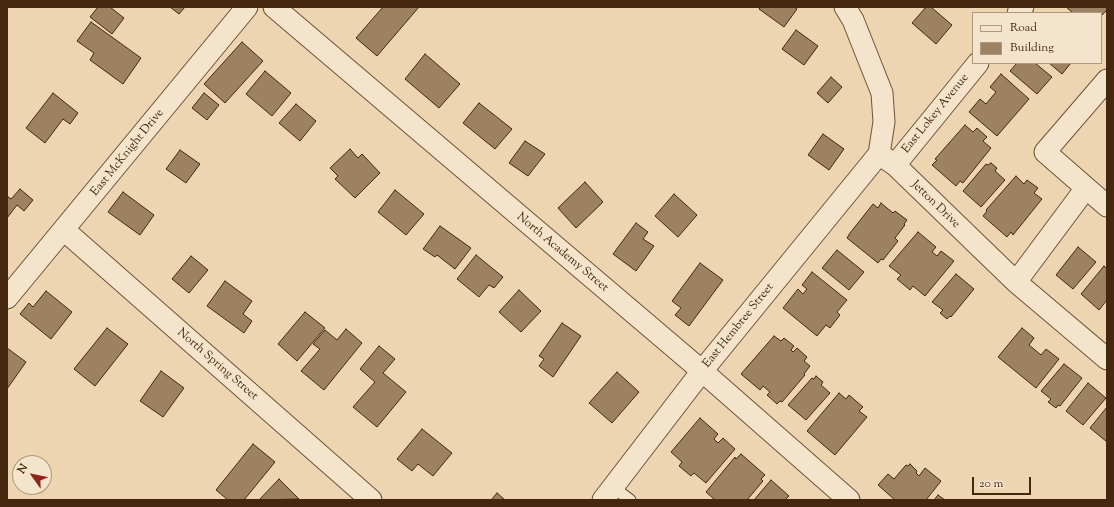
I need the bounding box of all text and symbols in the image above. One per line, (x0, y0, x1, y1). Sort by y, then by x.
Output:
legend (972, 12, 1102, 64)
text: Road (1010, 19, 1037, 37)
text: Building (1010, 39, 1054, 57)
street label: East Lokey Avenue (899, 71, 973, 157)
street label: East McKnight Drive (88, 107, 168, 199)
street label: Jetton Drive (908, 178, 962, 232)
street label: North Academy Street (513, 210, 611, 296)
street label: East Hembree Street (700, 281, 778, 371)
street label: North Spring Street (174, 326, 260, 404)
north arrow (12, 455, 52, 495)
text: N (14, 461, 32, 477)
scale bar (974, 469, 1033, 495)
text: 20 m (979, 475, 1003, 493)

